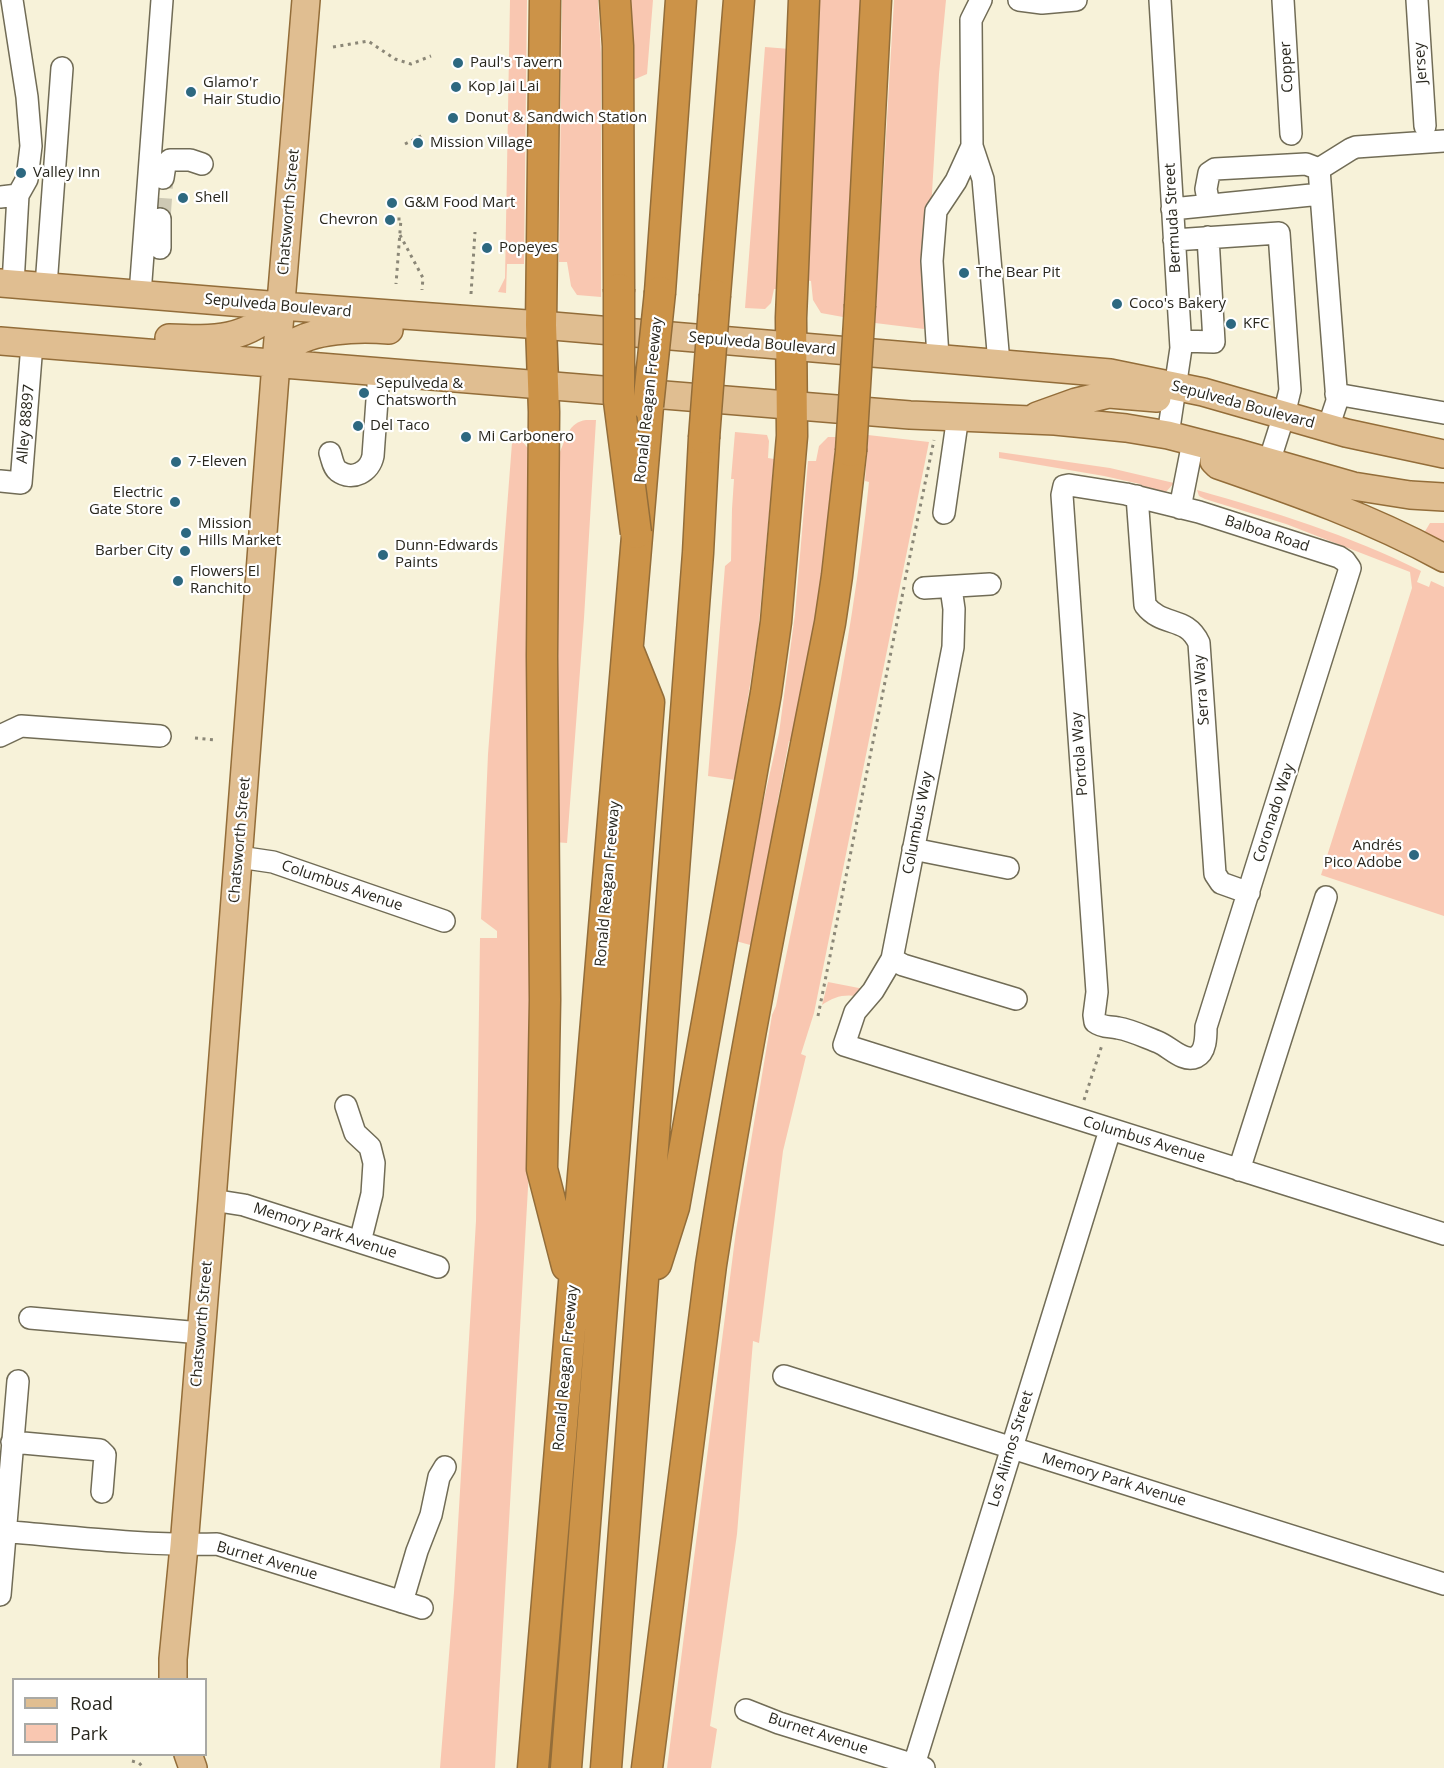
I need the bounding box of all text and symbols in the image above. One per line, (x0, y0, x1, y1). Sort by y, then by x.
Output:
street label: Copper (1277, 41, 1297, 93)
street label: Jersey (1411, 42, 1431, 84)
place label: Paul's Tavern (470, 54, 563, 72)
marker: Paul's Tavern (451, 56, 465, 70)
place label: Glamo'r Hair Studio (203, 74, 281, 109)
place label: Kop Jai Lai (468, 78, 539, 96)
marker: Kop Jai Lai (449, 80, 463, 94)
marker: Glamo'r Hair Studio (184, 85, 198, 99)
place label: Donut & Sandwich Station (465, 109, 647, 127)
marker: Donut & Sandwich Station (446, 111, 460, 125)
place label: Mission Village (430, 134, 533, 152)
marker: Mission Village (411, 136, 425, 150)
street label: Chatsworth Street (275, 148, 303, 276)
street label: Bermuda Street (1161, 162, 1185, 274)
place label: Valley Inn (33, 164, 100, 182)
marker: Valley Inn (14, 166, 28, 180)
place label: Shell (195, 189, 228, 207)
marker: Shell (176, 191, 190, 205)
place label: G&M Food Mart (404, 194, 515, 212)
marker: G&M Food Mart (385, 196, 399, 210)
place label: Chevron (319, 211, 378, 229)
marker: Chevron (383, 213, 397, 227)
place label: Popeyes (499, 239, 558, 257)
marker: Popeyes (480, 241, 494, 255)
place label: The Bear Pit (976, 264, 1060, 282)
marker: The Bear Pit (957, 266, 971, 280)
street label: Sepulveda Boulevard (204, 291, 352, 321)
place label: Coco's Bakery (1129, 295, 1226, 313)
marker: Coco's Bakery (1110, 297, 1124, 311)
place label: KFC (1243, 315, 1269, 333)
street label: Ronald Reagan Freeway (631, 316, 667, 484)
marker: KFC (1224, 317, 1238, 331)
street label: Sepulveda Boulevard (688, 329, 836, 359)
place label: Sepulveda & Chatsworth (376, 375, 463, 410)
street label: Sepulveda Boulevard (1169, 377, 1317, 433)
street label: Alley 88897 (14, 383, 38, 465)
marker: Sepulveda & Chatsworth (357, 386, 371, 400)
place label: Del Taco (370, 417, 430, 435)
marker: Del Taco (351, 419, 365, 433)
place label: Mi Carbonero (478, 428, 574, 446)
marker: Mi Carbonero (459, 430, 473, 444)
place label: 7-Eleven (188, 453, 247, 471)
marker: 7-Eleven (169, 455, 183, 469)
place label: Electric Gate Store (89, 484, 163, 519)
marker: Electric Gate Store (168, 495, 182, 509)
street label: Balboa Road (1222, 512, 1312, 556)
place label: Mission Hills Market (198, 515, 281, 550)
marker: Mission Hills Market (179, 526, 193, 540)
place label: Dunn-Edwards Paints (395, 537, 498, 572)
place label: Barber City (95, 542, 173, 560)
marker: Barber City (178, 544, 192, 558)
marker: Dunn-Edwards Paints (376, 548, 390, 562)
place label: Flowers El Ranchito (190, 563, 260, 598)
marker: Flowers El Ranchito (171, 574, 185, 588)
street label: Serra Way (1191, 654, 1213, 726)
street label: Portola Way (1068, 711, 1092, 797)
street label: Coronado Way (1250, 761, 1298, 865)
street label: Columbus Way (899, 770, 937, 876)
street label: Chatsworth Street (226, 776, 254, 904)
street label: Ronald Reagan Freeway (592, 800, 624, 968)
place label: Andrés Pico Adobe (1324, 837, 1402, 872)
marker: Andrés Pico Adobe (1407, 848, 1421, 862)
street label: Columbus Avenue (279, 857, 405, 915)
street label: Columbus Avenue (1081, 1113, 1207, 1167)
street label: Memory Park Avenue (251, 1199, 399, 1263)
street label: Chatsworth Street (188, 1260, 216, 1388)
street label: Ronald Reagan Freeway (550, 1284, 582, 1452)
street label: Los Alimos Street (985, 1389, 1037, 1509)
street label: Memory Park Avenue (1040, 1449, 1188, 1511)
street label: Burnet Avenue (214, 1538, 320, 1584)
legend (12, 1678, 207, 1756)
text: Road (70, 1691, 113, 1715)
street label: Burnet Avenue (766, 1709, 870, 1759)
text: Park (70, 1721, 108, 1745)

